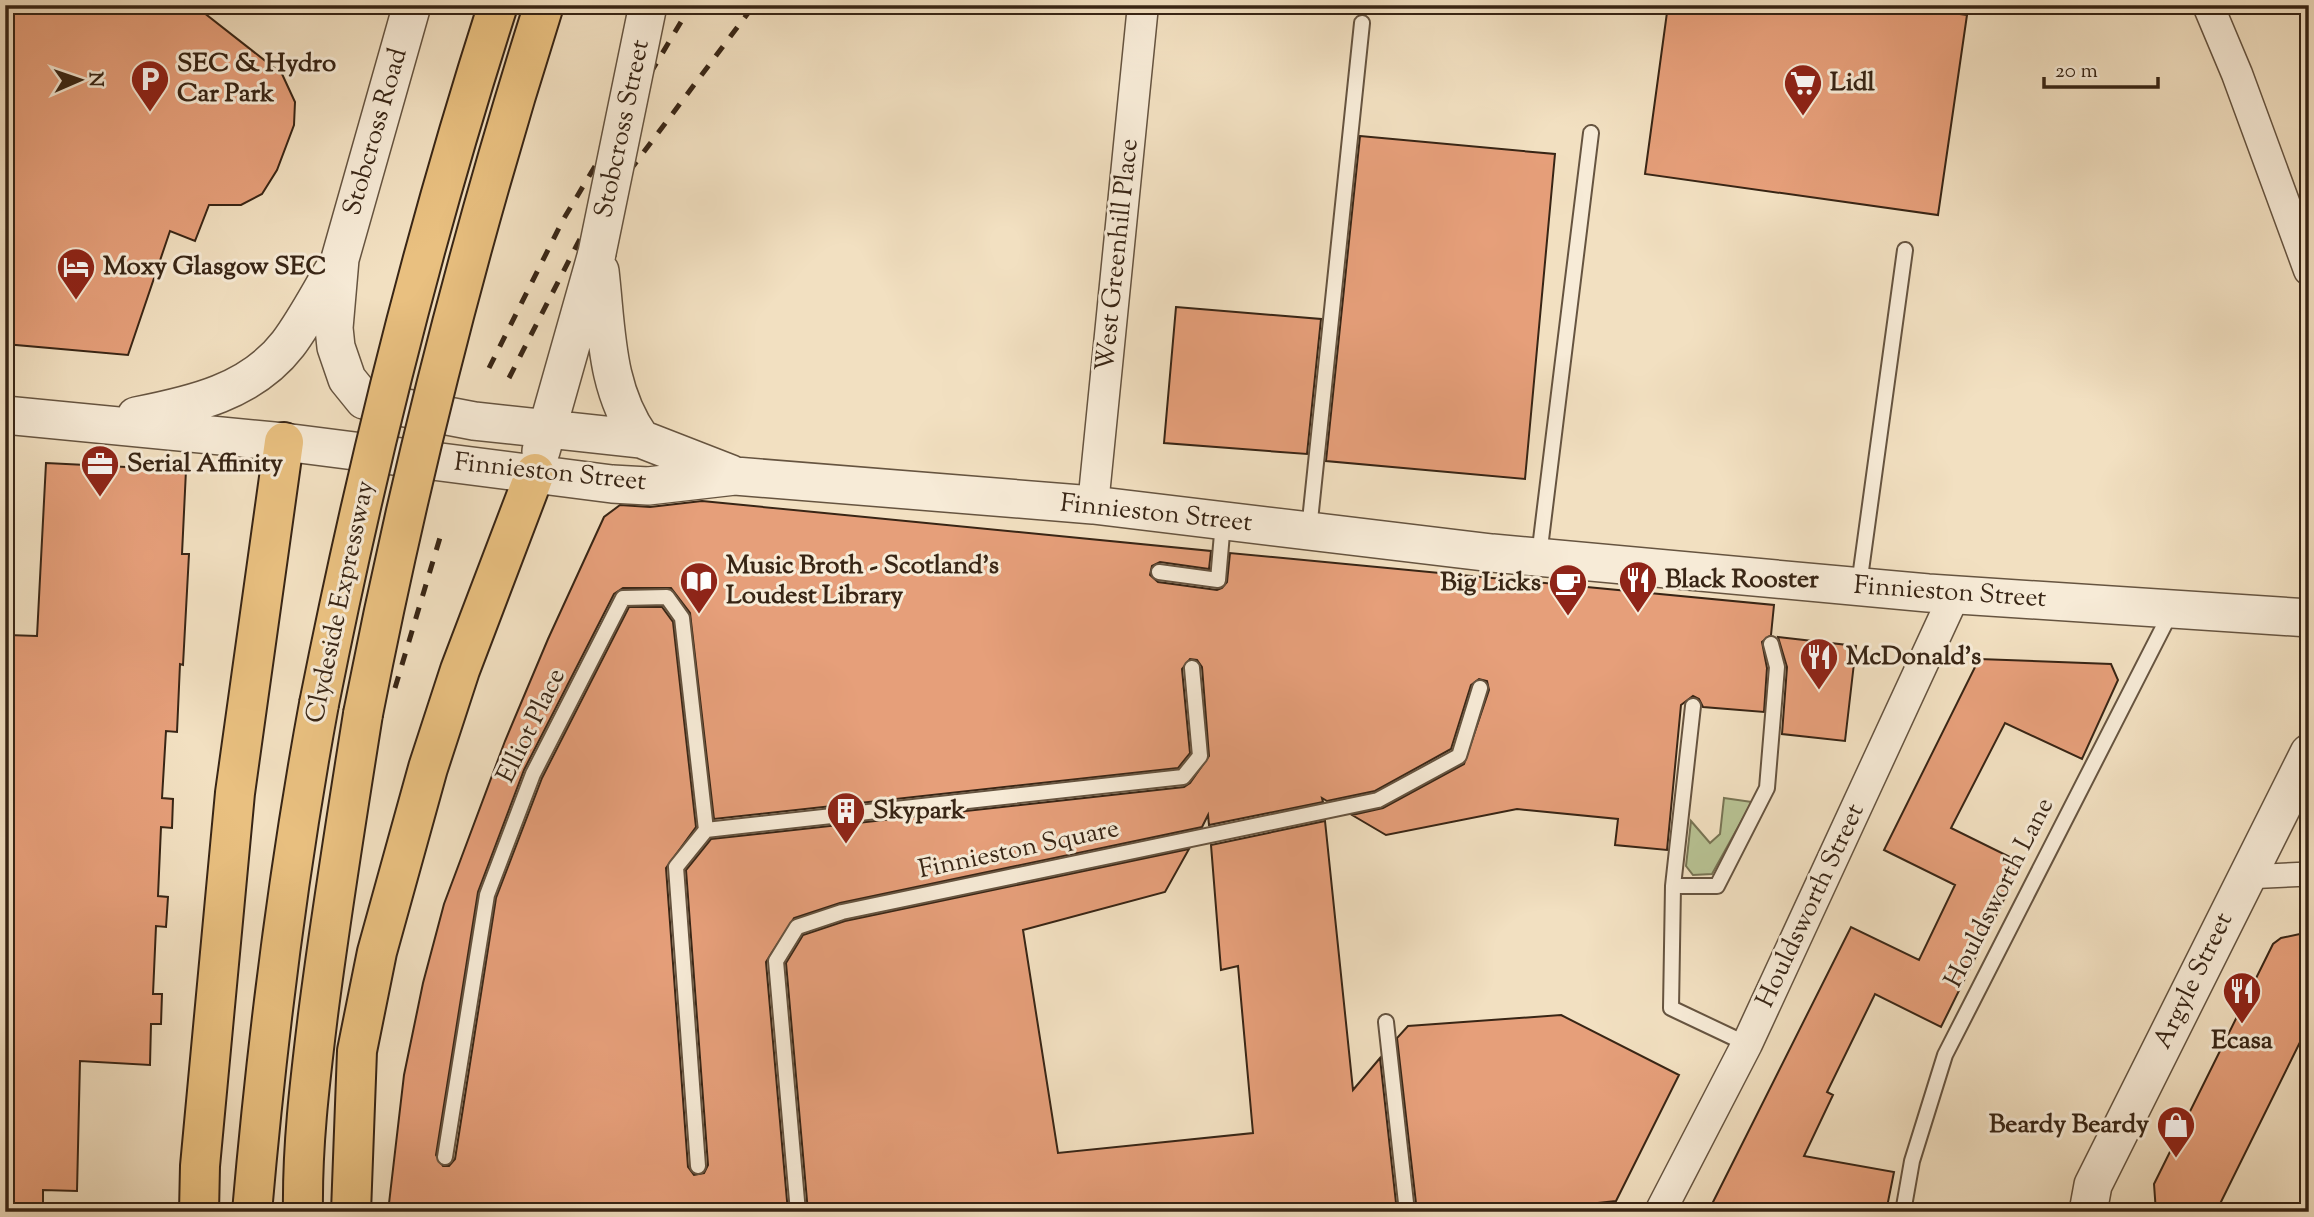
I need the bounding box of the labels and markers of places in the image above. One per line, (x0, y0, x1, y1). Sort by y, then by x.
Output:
place label: SEC & Hydro Car Park (177, 46, 336, 113)
parking icon: SEC & Hydro Car Park (129, 58, 171, 113)
supermarket icon: Lidl (1782, 62, 1824, 117)
place label: Lidl (1830, 65, 1876, 102)
hotel icon: Moxy Glasgow SEC (55, 246, 97, 301)
place label: Moxy Glasgow SEC (103, 249, 327, 286)
office icon: Serial Affinity (79, 443, 121, 498)
place label: Serial Affinity (127, 446, 283, 483)
place label: Music Broth - Scotland's Loudest Library (726, 548, 999, 615)
restaurant icon: Black Rooster (1617, 559, 1659, 614)
library icon: Music Broth - Scotland's Loudest Library (678, 560, 720, 615)
cafe icon: Big Licks (1547, 562, 1589, 617)
place label: Black Rooster (1665, 562, 1819, 599)
place label: Big Licks (1440, 565, 1541, 602)
restaurant icon: McDonald's (1798, 636, 1840, 691)
place label: McDonald's (1846, 639, 1981, 676)
building icon: Skypark (825, 790, 867, 845)
place label: Skypark (873, 793, 966, 830)
restaurant icon: Ecasa (2221, 970, 2263, 1025)
place label: Ecasa (2211, 1023, 2273, 1060)
shop icon: Beardy Beardy (2155, 1104, 2197, 1159)
place label: Beardy Beardy (1989, 1107, 2149, 1144)

